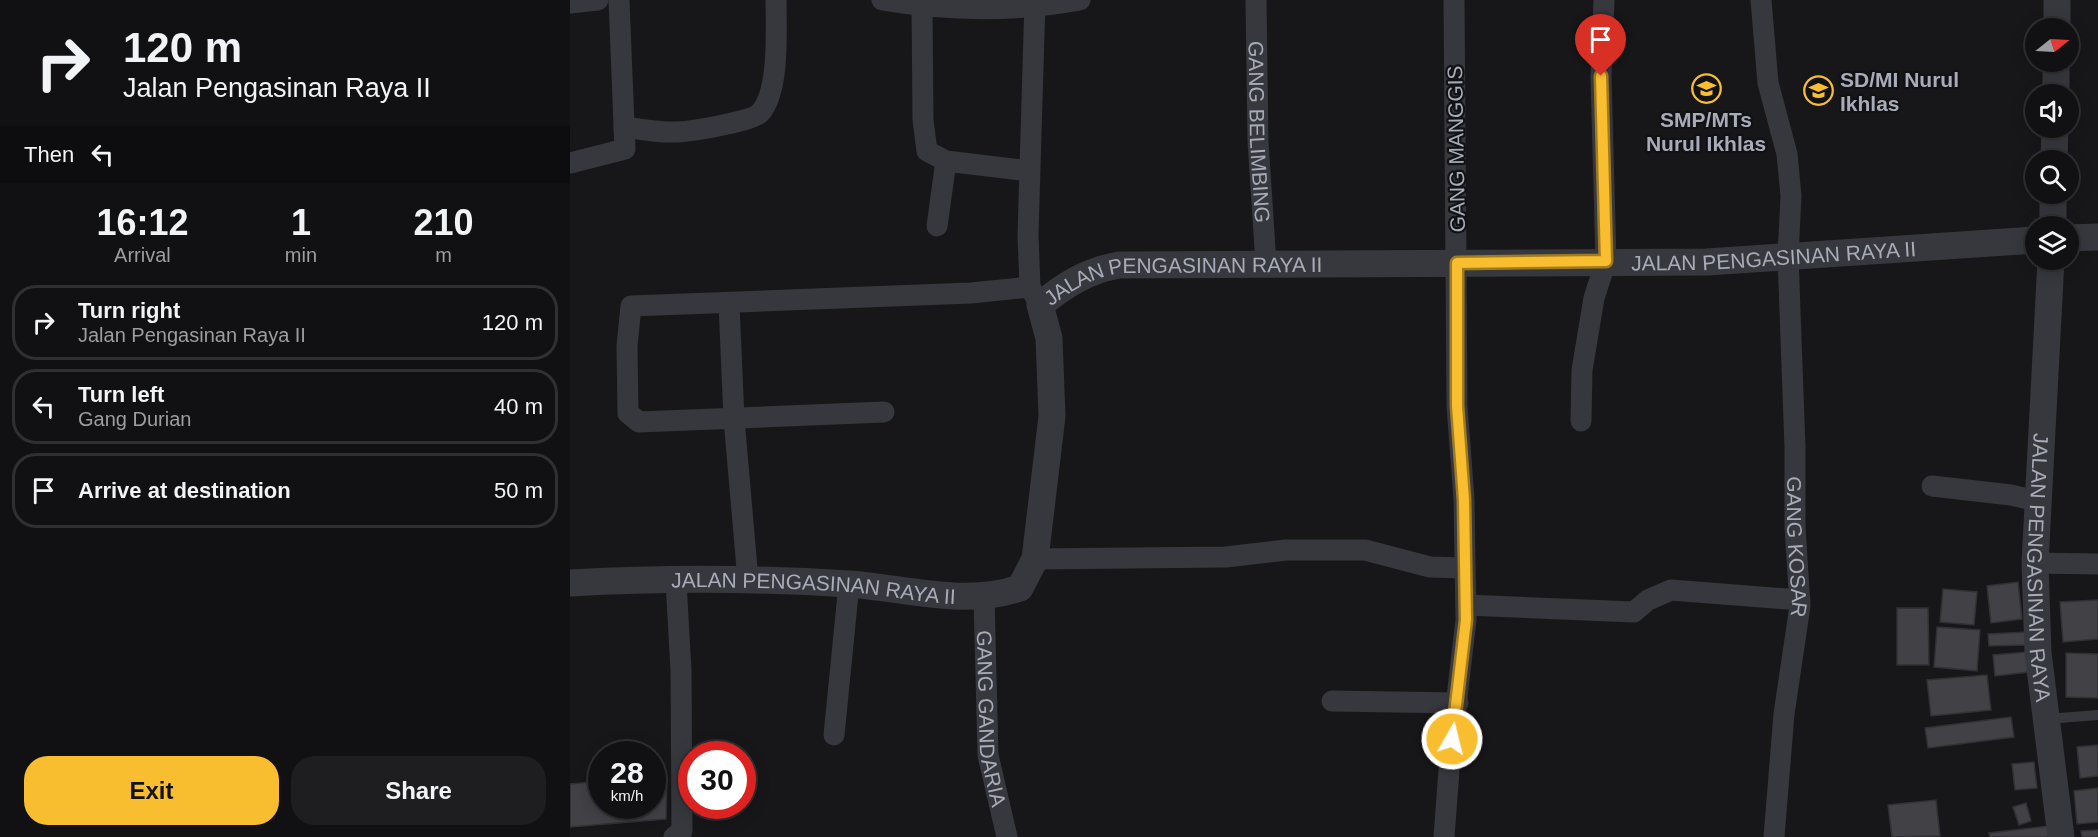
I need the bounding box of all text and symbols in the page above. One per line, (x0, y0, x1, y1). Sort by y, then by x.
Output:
pin (1575, 14, 1626, 76)
north arrow (2025, 18, 2079, 72)
map controls (2025, 18, 2079, 270)
icon: arrive (1584, 23, 1617, 56)
icon: right (24, 24, 102, 102)
text: 120 m (123, 24, 242, 71)
street label: GANG BELIMBING (1245, 41, 1275, 224)
street label: GANG MANGGIS (1443, 65, 1469, 233)
place label: SD/MI Nurul Ikhlas (1840, 68, 1959, 115)
school or university icon: SMP/MTs Nurul Ikhlas (1690, 72, 1722, 104)
text: Jalan Pengasinan Raya II (123, 73, 431, 103)
school or university icon: SD/MI Nurul Ikhlas (1803, 75, 1835, 107)
button: sound (2025, 84, 2079, 138)
place label: SMP/MTs Nurul Ikhlas (1646, 108, 1766, 155)
icon: left (86, 138, 119, 171)
text: Then (24, 142, 74, 167)
button: search (2025, 150, 2079, 204)
text: 16:12 (96, 202, 188, 243)
text: 1 (291, 202, 311, 243)
text: 210 (413, 202, 474, 243)
button: layers (2025, 216, 2079, 270)
street label: JALAN PENGASINAN RAYA II (1631, 237, 1917, 274)
text: Arrival (114, 244, 171, 266)
text: min (285, 244, 317, 266)
text: m (435, 244, 452, 266)
street label: JALAN PENGASINAN RAYA II (1039, 252, 1322, 309)
text: Turn right (78, 298, 180, 323)
icon: right (27, 306, 60, 339)
text: 120 m (482, 310, 543, 335)
text: Jalan Pengasinan Raya II (78, 324, 306, 346)
text: Turn left (78, 382, 164, 407)
icon: left (27, 390, 60, 423)
text: 40 m (494, 394, 543, 419)
text: Gang Durian (78, 408, 191, 430)
street label: JALAN PENGASINAN RAYA (2023, 433, 2055, 703)
icon: arrive (27, 474, 60, 507)
street label: GANG KOSAR (1783, 476, 1812, 619)
text: Arrive at destination (78, 478, 291, 503)
text: 50 m (494, 478, 543, 503)
street label: JALAN PENGASINAN RAYA II (671, 568, 956, 608)
street label: GANG GANDARIA (973, 630, 1011, 809)
position arrow (1420, 707, 1484, 771)
speed limit sign: 30 (678, 741, 756, 819)
button: Exit (24, 756, 279, 825)
button: Share (291, 756, 546, 825)
text: 28 (610, 756, 644, 789)
text: km/h (611, 787, 643, 804)

